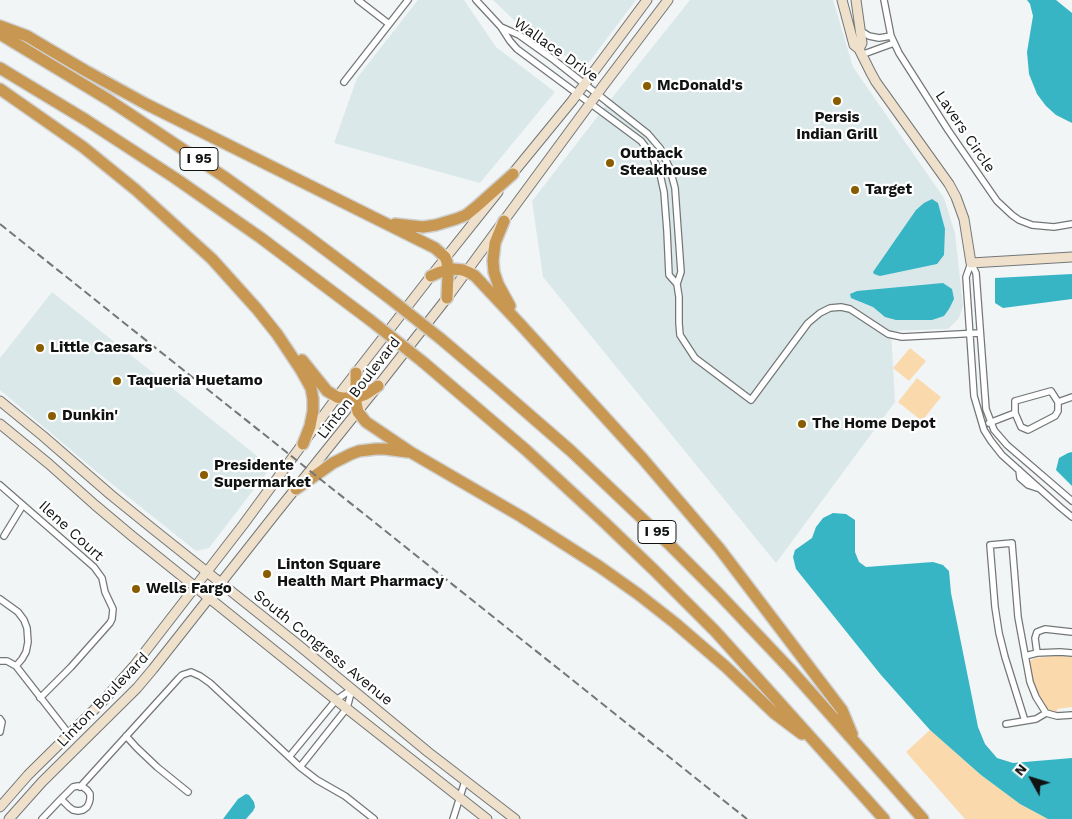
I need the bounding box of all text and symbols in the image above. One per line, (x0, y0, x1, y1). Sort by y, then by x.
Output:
street label: Wallace Drive (510, 14, 602, 86)
place label: McDonald's (657, 77, 743, 95)
marker: McDonald's (641, 80, 653, 92)
street label: Lavers Circle (931, 88, 999, 176)
marker: Persis Indian Grill (831, 95, 843, 107)
place label: Persis Indian Grill (796, 109, 878, 144)
place label: Outback Steakhouse (620, 145, 707, 180)
road number: I 95 (180, 148, 218, 170)
marker: Outback Steakhouse (604, 157, 616, 169)
place label: Target (865, 181, 912, 199)
marker: Target (849, 184, 861, 196)
street label: Linton Boulevard (314, 333, 404, 443)
place label: Little Caesars (50, 339, 152, 357)
marker: Little Caesars (34, 342, 46, 354)
place label: Taqueria Huetamo (127, 372, 263, 390)
marker: Taqueria Huetamo (111, 375, 123, 387)
place label: Dunkin' (62, 407, 118, 425)
marker: Dunkin' (46, 410, 58, 422)
place label: The Home Depot (812, 415, 935, 433)
marker: The Home Depot (796, 418, 808, 430)
place label: Presidente Supermarket (214, 457, 311, 492)
marker: Presidente Supermarket (198, 469, 210, 481)
street label: Ilene Court (35, 497, 107, 565)
road number: I 95 (638, 520, 676, 544)
place label: Linton Square Health Mart Pharmacy (277, 556, 444, 591)
marker: Linton Square Health Mart Pharmacy (261, 568, 273, 580)
place label: Wells Fargo (146, 580, 232, 598)
marker: Wells Fargo (130, 583, 142, 595)
street label: South Congress Avenue (250, 586, 396, 710)
street label: Linton Boulevard (53, 649, 153, 751)
north arrow (1007, 754, 1057, 804)
text: N (1011, 760, 1030, 779)

